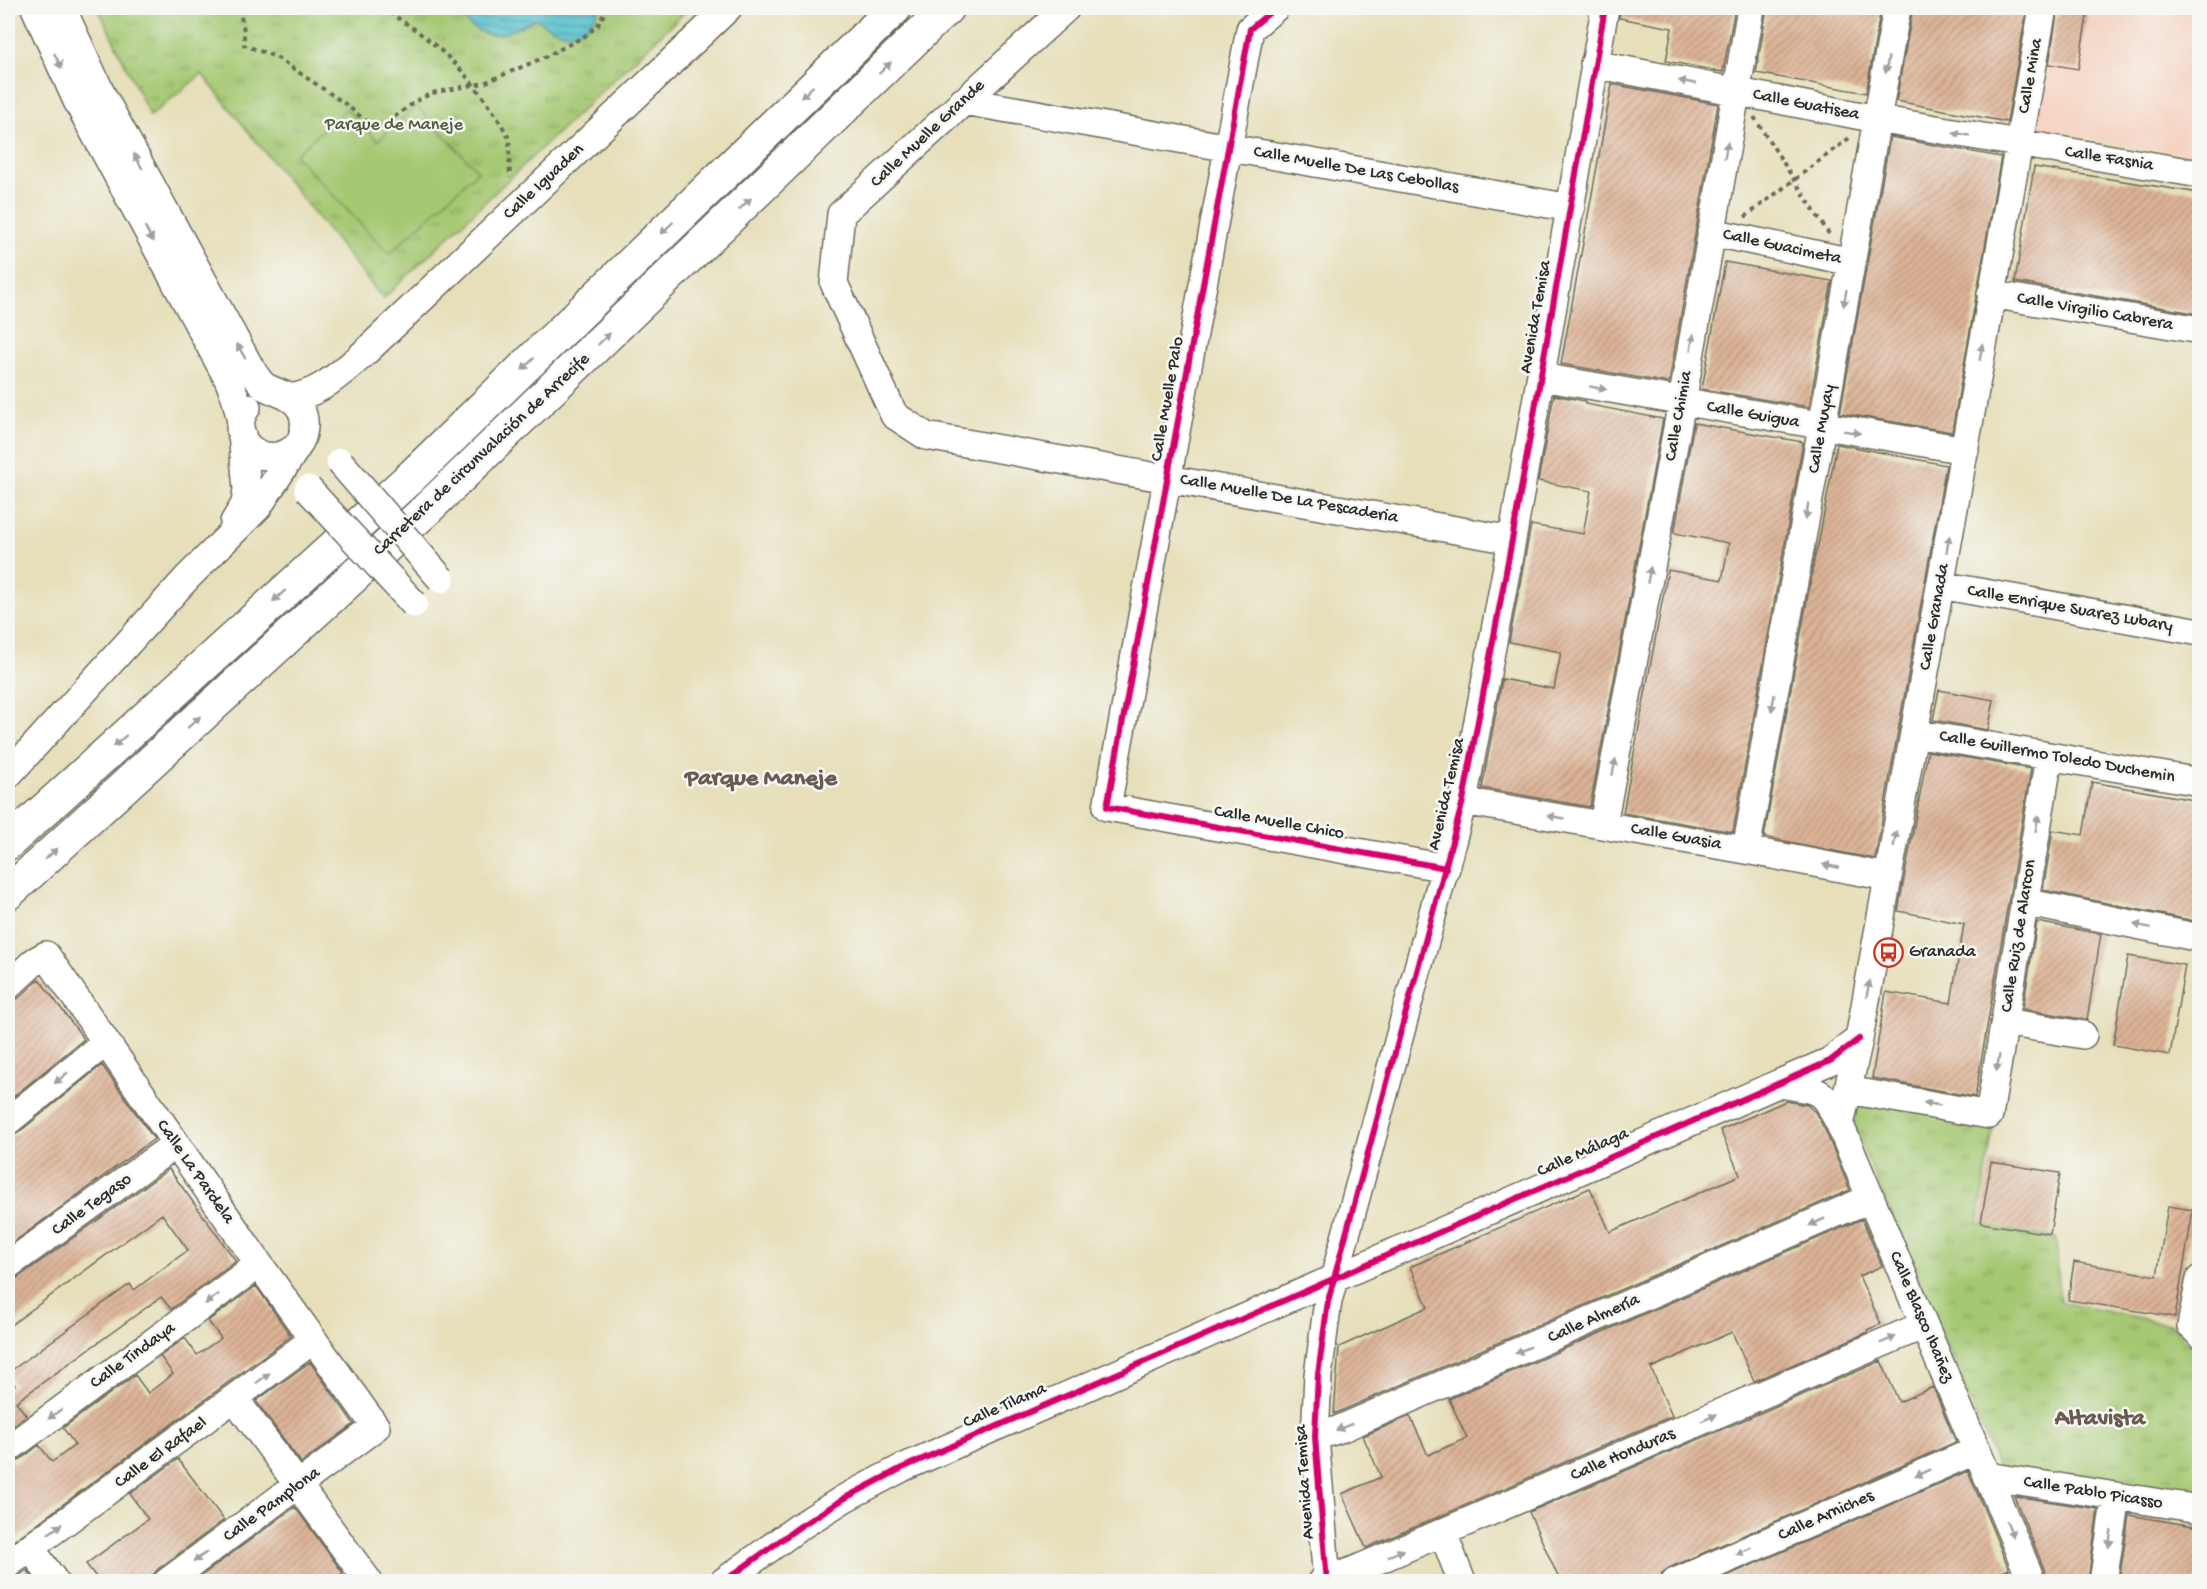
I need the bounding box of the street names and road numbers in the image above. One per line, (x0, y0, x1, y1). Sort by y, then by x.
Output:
street label: Calle Mina (2014, 36, 2048, 115)
street label: Calle Muelle Grande (866, 75, 990, 193)
street label: Calle Guatisea (1751, 84, 1862, 126)
street label: Calle Iguaden (499, 139, 589, 225)
street label: Calle Muelle De Las Cebollas (1252, 142, 1462, 199)
street label: Calle Fasnia (2063, 142, 2156, 177)
street label: Calle Guacimeta (1721, 224, 1844, 270)
street label: Avenida Temisa (1516, 258, 1556, 375)
street label: Calle Virgilio Cabrera (2015, 288, 2176, 336)
street label: Calle Muelle Palo (1147, 335, 1189, 463)
street label: Carretera de circunvalación de Arrecife (369, 349, 595, 561)
street label: Calle Chimia (1661, 368, 1697, 463)
street label: Calle Muyay (1804, 383, 1840, 475)
street label: Calle Guigua (1705, 397, 1802, 434)
street label: Calle Muelle De La Pescaderia (1178, 469, 1401, 529)
street label: Calle Granada (1915, 561, 1955, 672)
street label: Calle Enrique Suarez Lubary (1966, 581, 2175, 637)
street label: Calle Guillermo Toledo Duchemin (1937, 726, 2177, 788)
street label: Avenida Temisa (1424, 735, 1470, 852)
street label: Calle Muelle Chico (1212, 801, 1346, 845)
street label: Calle Guasia (1629, 819, 1724, 855)
street label: Calle Ruiz de Alarcon (1997, 858, 2042, 1014)
street label: Calle La Pardela (151, 1116, 239, 1229)
street label: Calle Málaga (1534, 1123, 1633, 1183)
street label: Calle Tegaso (48, 1169, 136, 1241)
street label: Calle Blasco Ibañez (1884, 1248, 1958, 1387)
street label: Calle Almería (1545, 1289, 1644, 1349)
street label: Calle Tindaya (86, 1318, 180, 1394)
street label: Calle Tilama (960, 1378, 1051, 1434)
street label: Calle El Rafael (111, 1412, 211, 1493)
street label: Avenida Temisa (1290, 1423, 1319, 1540)
street label: Calle Honduras (1568, 1423, 1680, 1486)
street label: Calle Pamplona (219, 1462, 325, 1547)
street label: Calle Pablo Picasso (2022, 1472, 2164, 1514)
street label: Calle Arniches (1775, 1485, 1878, 1546)

